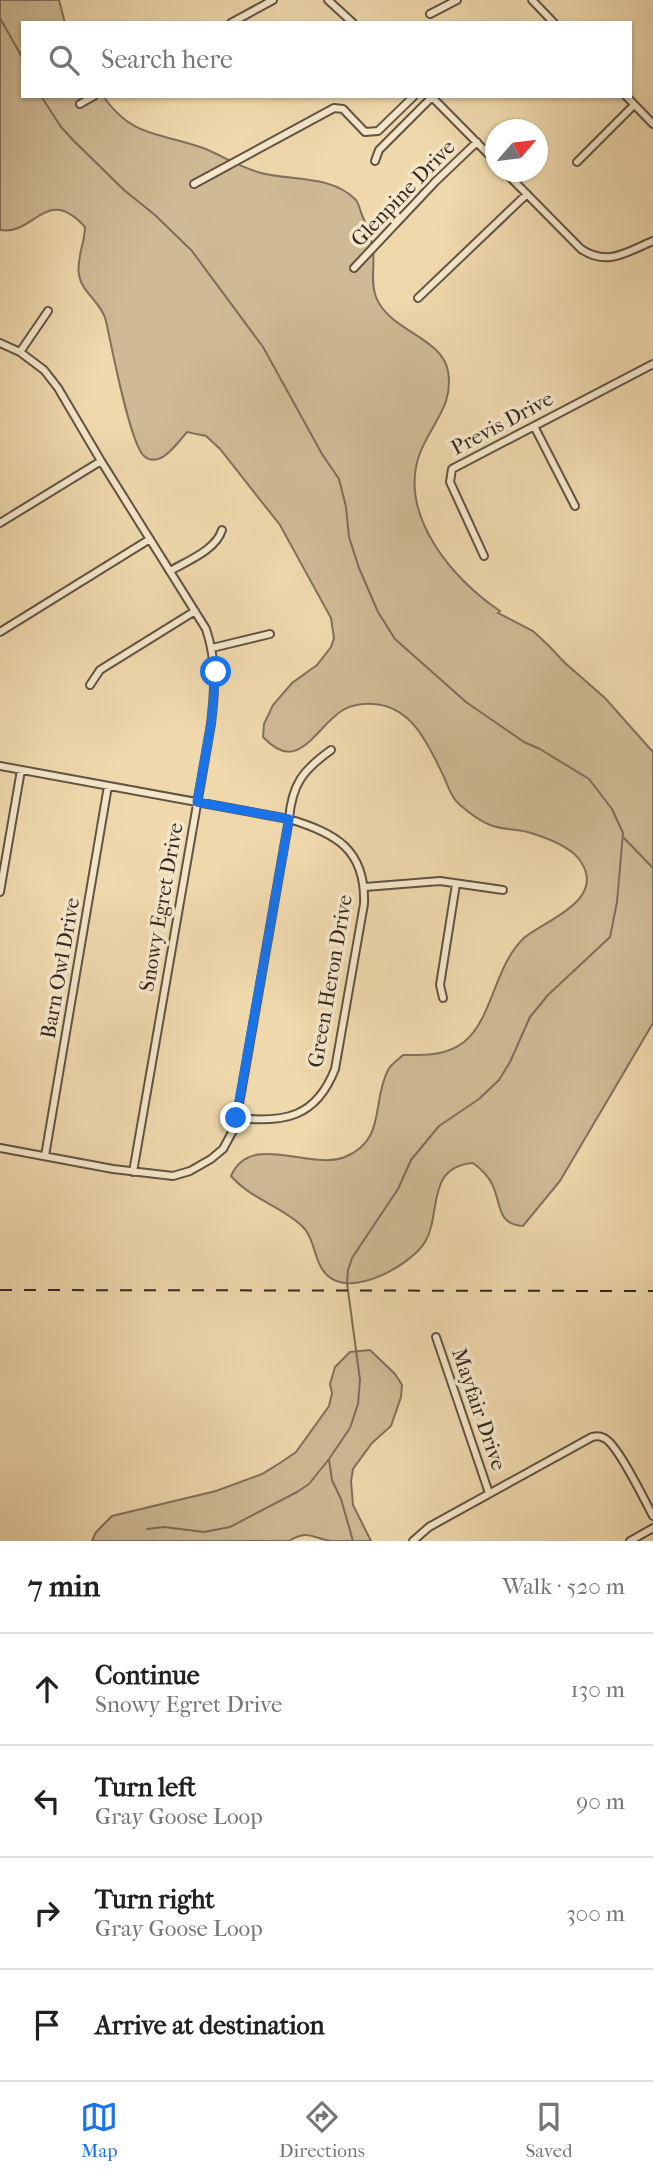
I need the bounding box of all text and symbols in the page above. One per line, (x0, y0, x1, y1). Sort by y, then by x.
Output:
search box (21, 21, 632, 98)
icon: search (45, 41, 83, 79)
text: Search here (101, 44, 233, 75)
north arrow (485, 119, 548, 182)
street label: Glenpine Drive (346, 135, 460, 251)
street label: Previs Drive (447, 386, 557, 460)
route start (200, 656, 231, 687)
street label: Snowy Egret Drive (134, 821, 188, 993)
street label: Green Heron Drive (303, 893, 357, 1069)
street label: Barn Owl Drive (36, 896, 84, 1040)
route end (220, 1102, 251, 1133)
street label: Mayfair Drive (447, 1345, 511, 1473)
text: 7 min (28, 1569, 100, 1604)
text: Walk · 520 m (502, 1573, 625, 1600)
text: Continue (95, 1660, 200, 1691)
icon: ahead (28, 1670, 66, 1708)
text: 130 m (571, 1676, 625, 1703)
text: Snowy Egret Drive (95, 1691, 282, 1718)
text: Turn left (95, 1772, 196, 1803)
icon: left (28, 1782, 66, 1820)
text: 90 m (576, 1788, 625, 1815)
text: Gray Goose Loop (95, 1803, 263, 1830)
text: Turn right (95, 1884, 215, 1915)
icon: right (28, 1894, 66, 1932)
text: 300 m (566, 1900, 625, 1927)
text: Gray Goose Loop (95, 1915, 263, 1942)
icon: arrive (28, 2006, 66, 2044)
text: Arrive at destination (95, 2010, 325, 2041)
tab: Map (80, 2098, 118, 2162)
tab: Directions (279, 2098, 365, 2162)
tab: Saved (525, 2098, 573, 2162)

